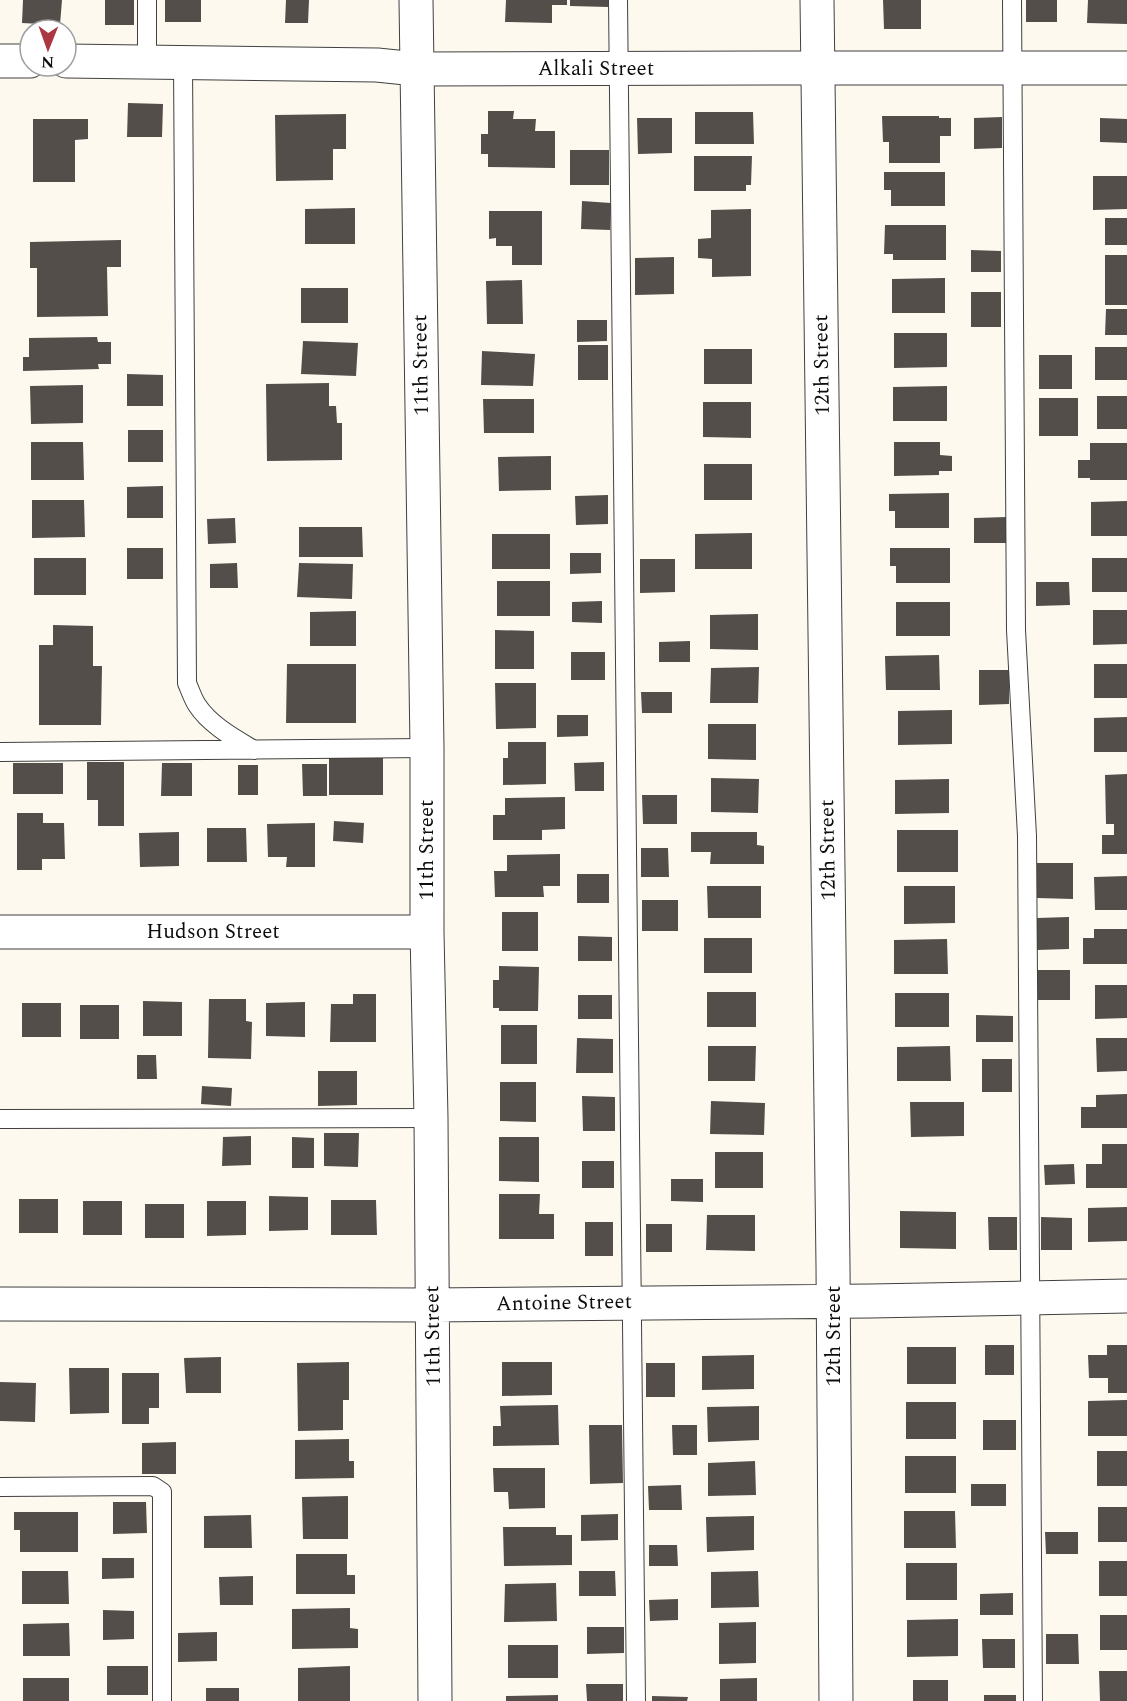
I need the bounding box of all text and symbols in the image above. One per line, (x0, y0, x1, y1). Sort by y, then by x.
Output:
north arrow (18, 18, 78, 78)
text: N (41, 50, 54, 74)
street label: Alkali Street (538, 53, 654, 85)
street label: 11th Street (404, 314, 438, 416)
street label: 12th Street (805, 314, 839, 416)
street label: 11th Street (411, 799, 443, 901)
street label: 12th Street (811, 799, 845, 901)
street label: Hudson Street (146, 916, 280, 948)
street label: 11th Street (416, 1285, 450, 1387)
street label: 12th Street (818, 1285, 850, 1387)
street label: Antoine Street (496, 1286, 632, 1320)

